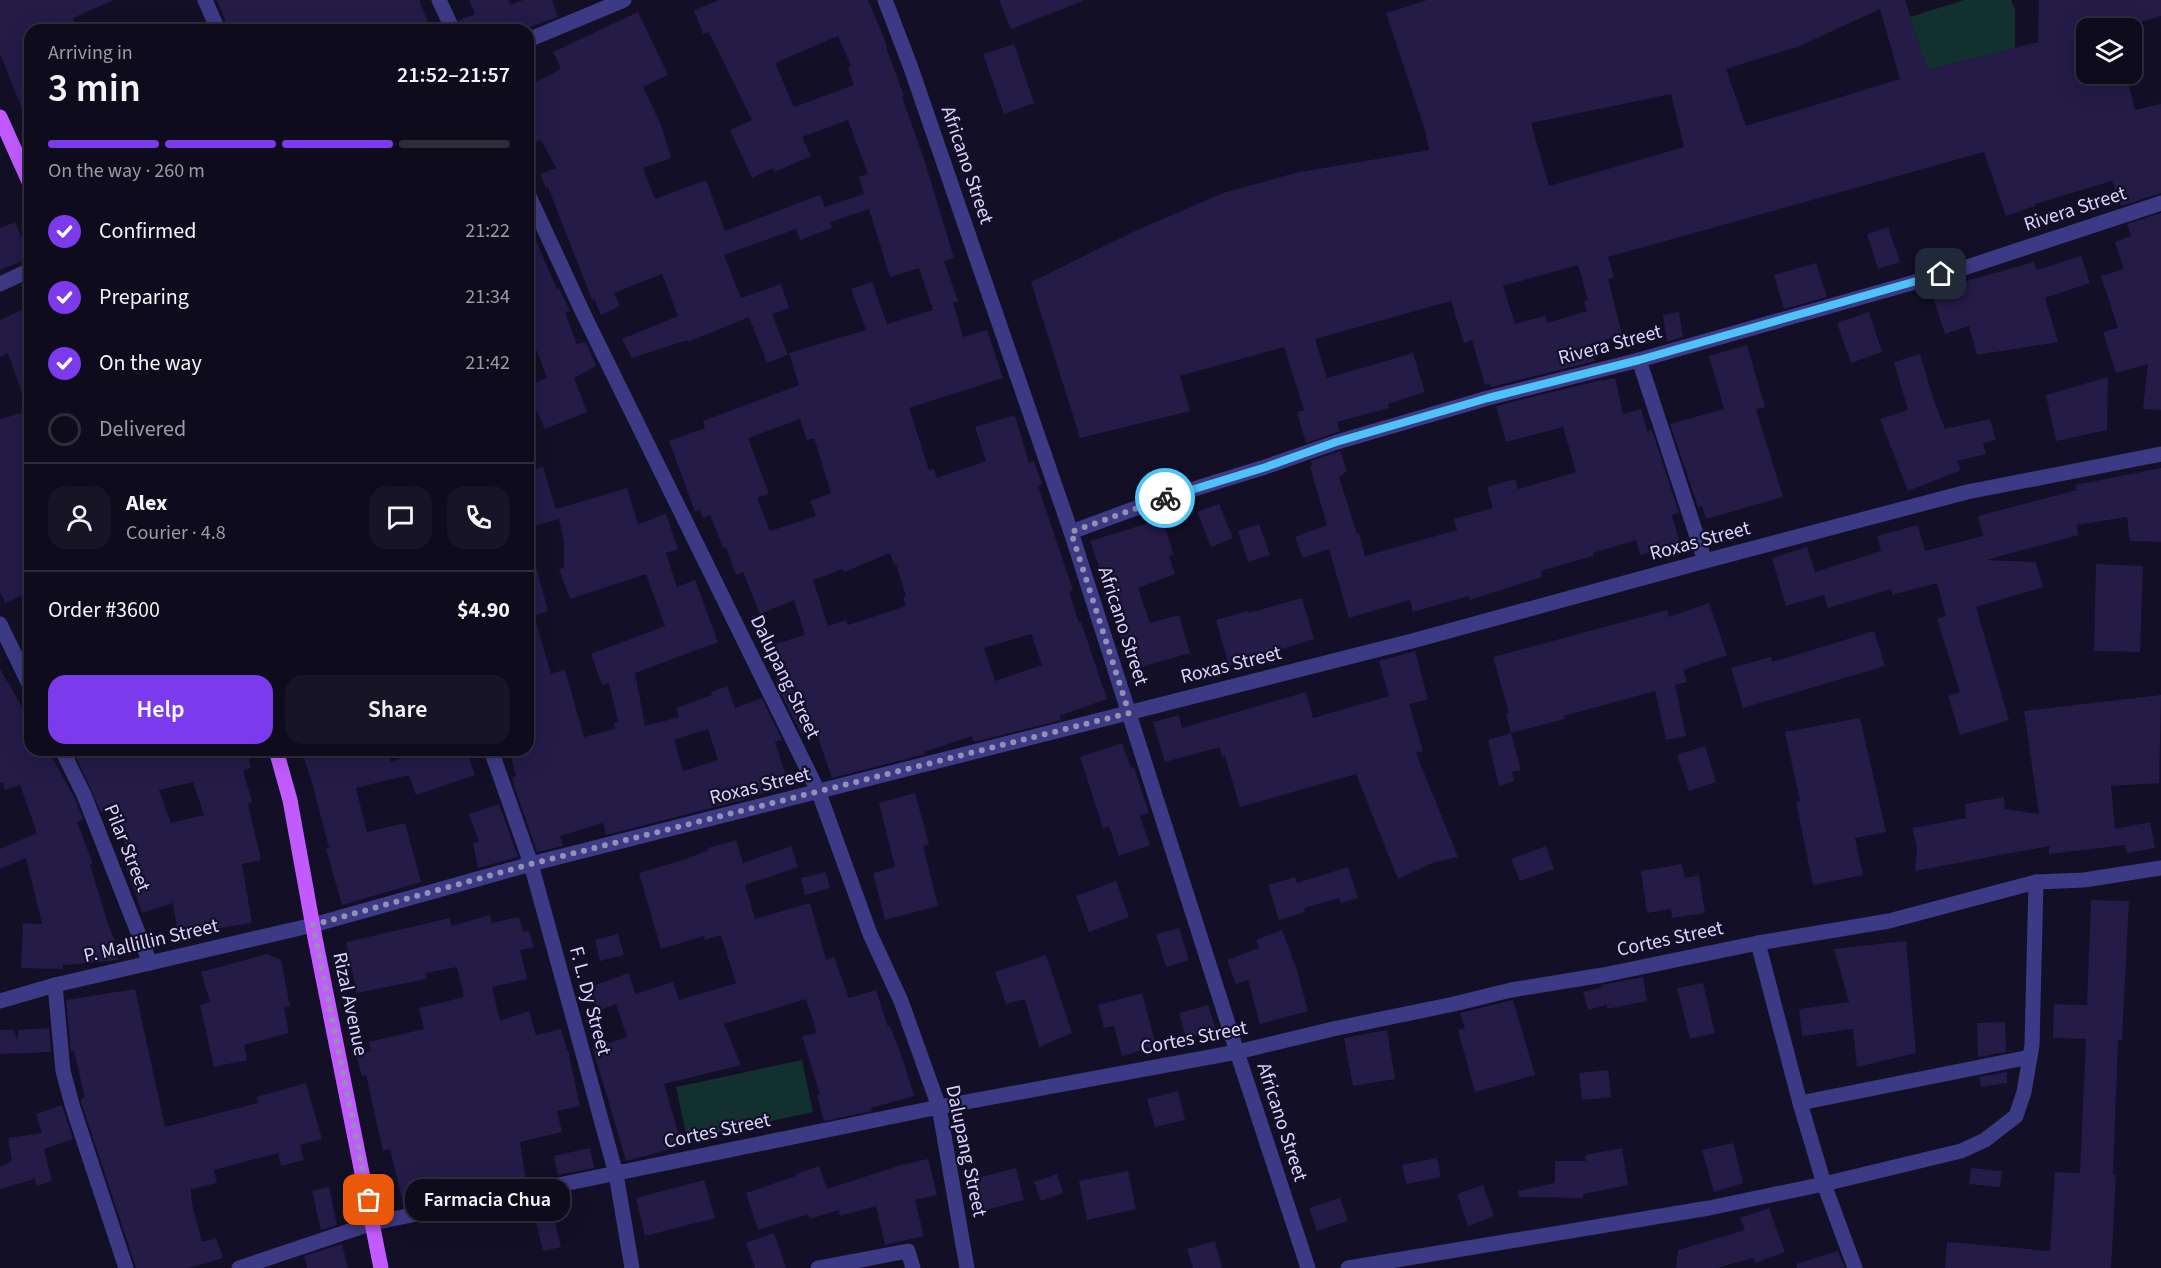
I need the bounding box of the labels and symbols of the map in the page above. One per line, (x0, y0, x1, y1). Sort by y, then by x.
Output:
street label: Africano Street (934, 102, 1000, 228)
street label: Rivera Street (2020, 179, 2130, 239)
pin (1915, 248, 1966, 299)
street label: Rivera Street (1555, 318, 1665, 372)
courier (1135, 468, 1195, 528)
street label: Roxas Street (1647, 514, 1754, 568)
street label: Africano Street (1091, 563, 1155, 689)
street label: Dalupang Street (743, 610, 827, 744)
street label: Roxas Street (1178, 639, 1285, 691)
street label: Roxas Street (707, 760, 814, 812)
street label: Pilar Street (97, 800, 157, 896)
street label: P. Mallillin Street (81, 912, 222, 970)
street label: Cortes Street (1614, 914, 1726, 964)
street label: F. L. Dy Street (562, 943, 618, 1059)
street label: Rizal Avenue (325, 950, 375, 1058)
street label: Cortes Street (1138, 1014, 1250, 1062)
street label: Africano Street (1250, 1059, 1314, 1185)
street label: Dalupang Street (938, 1082, 994, 1220)
street label: Cortes Street (661, 1106, 773, 1156)
pin (343, 1174, 394, 1225)
callout: Farmacia Chua (405, 1179, 570, 1221)

